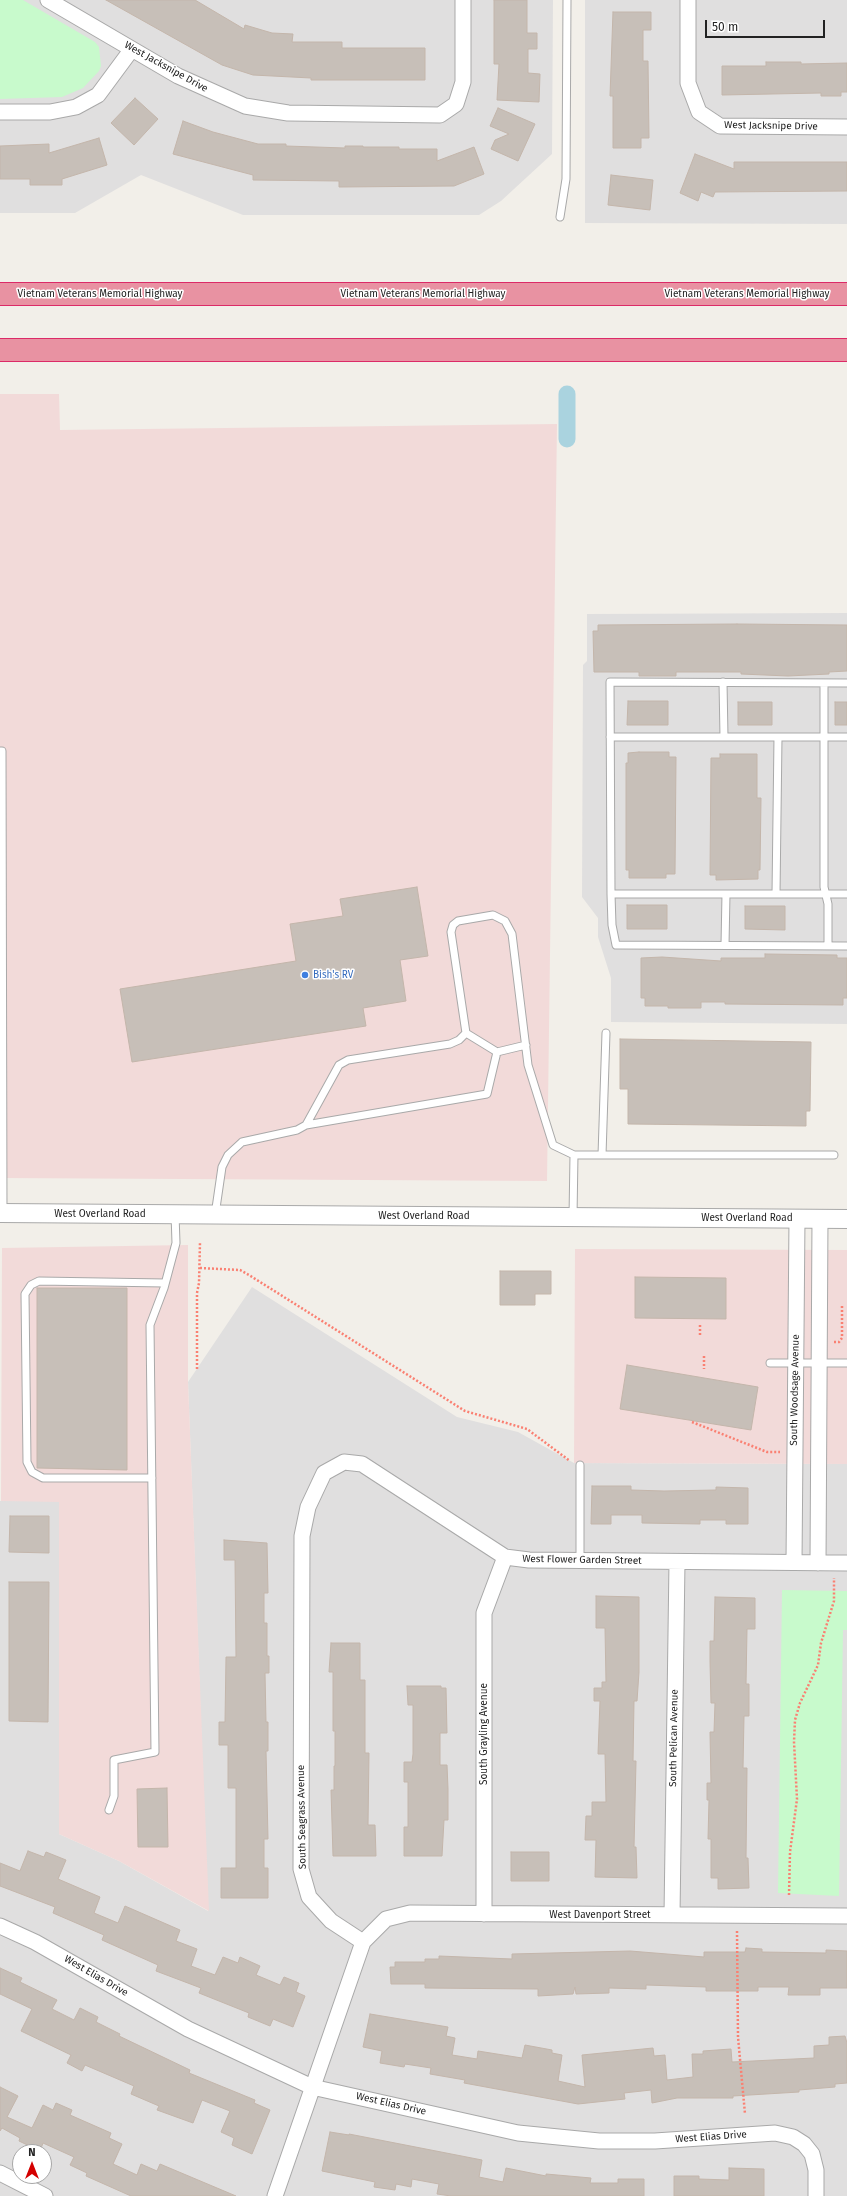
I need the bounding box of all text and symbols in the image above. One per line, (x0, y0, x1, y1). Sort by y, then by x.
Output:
scale bar (707, 12, 827, 38)
text: 50 m (712, 20, 738, 34)
street label: West Jacksnipe Drive (122, 39, 210, 95)
street label: West Jacksnipe Drive (724, 119, 818, 133)
street label: Vietnam Veterans Memorial Highway (18, 288, 182, 300)
street label: Vietnam Veterans Memorial Highway (341, 288, 505, 300)
street label: Vietnam Veterans Memorial Highway (665, 288, 829, 300)
place label: Bish's RV (313, 969, 353, 981)
marker: Bish's RV (300, 970, 310, 980)
street label: West Overland Road (54, 1208, 146, 1220)
street label: West Overland Road (378, 1210, 470, 1222)
street label: West Overland Road (701, 1212, 793, 1224)
street label: South Woodsage Avenue (788, 1334, 802, 1446)
street label: West Flower Garden Street (522, 1553, 642, 1567)
street label: South Grayling Avenue (478, 1683, 490, 1785)
street label: South Pelican Avenue (667, 1689, 681, 1787)
street label: South Seagrass Avenue (295, 1765, 309, 1869)
street label: West Davenport Street (549, 1909, 651, 1921)
street label: West Elias Drive (62, 1953, 130, 1999)
street label: West Elias Drive (355, 2090, 427, 2118)
street label: West Elias Drive (675, 2129, 747, 2145)
north arrow (12, 2144, 52, 2184)
text: N (28, 2146, 36, 2159)

